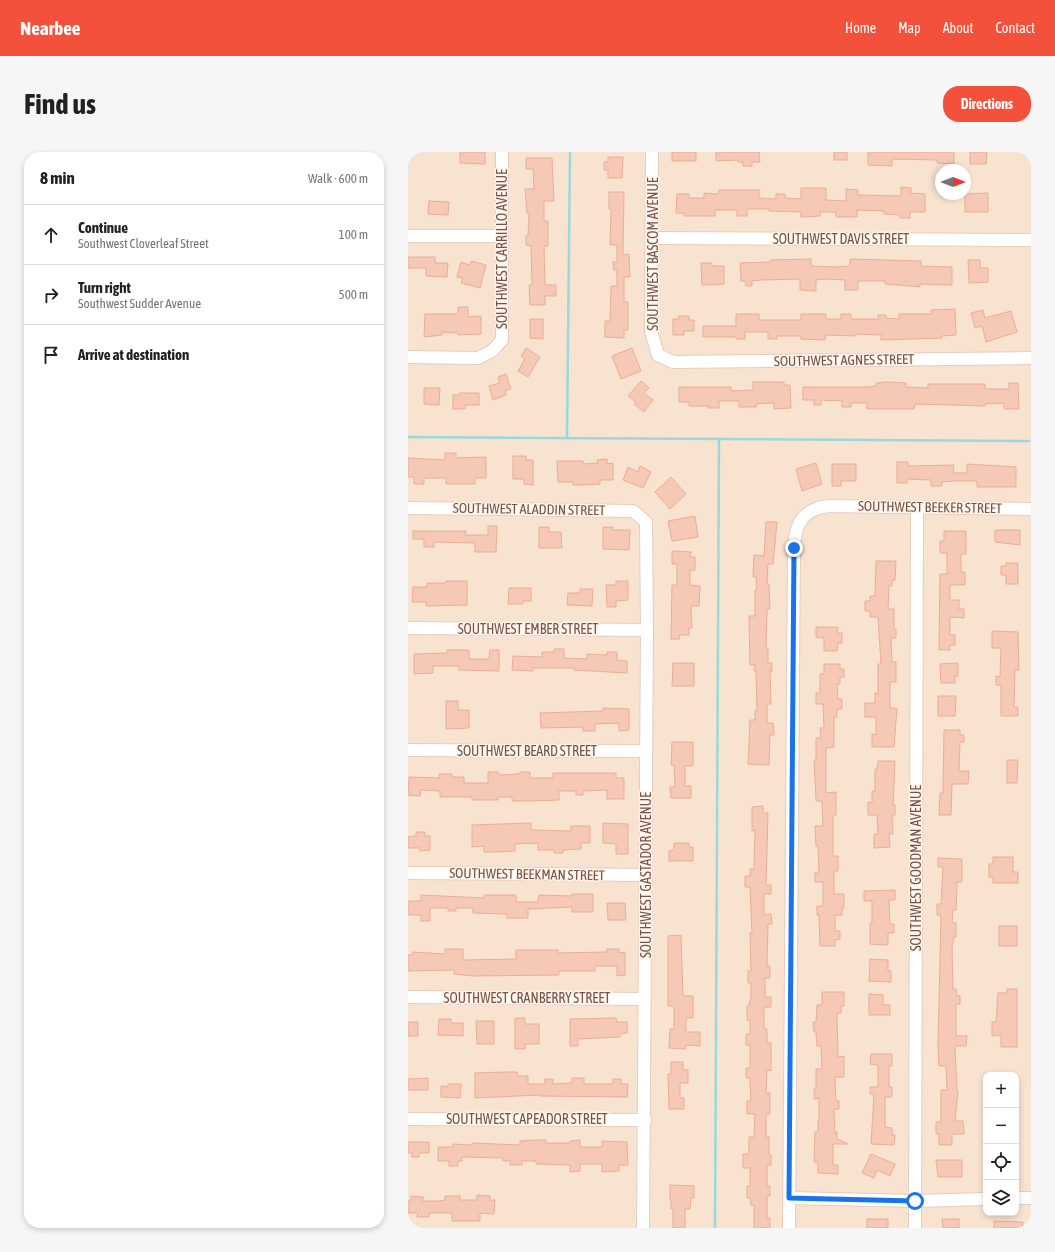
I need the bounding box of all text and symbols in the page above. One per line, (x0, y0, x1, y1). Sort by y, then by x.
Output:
text: Nearbee (20, 17, 80, 39)
text: Home (845, 20, 876, 36)
text: Map (898, 20, 921, 36)
text: About (943, 20, 974, 36)
text: Contact (996, 20, 1035, 36)
button: Directions (943, 86, 1031, 122)
text: Find us (24, 88, 96, 120)
north arrow (935, 164, 971, 200)
text: 8 min (40, 168, 75, 188)
street label: SOUTHWEST CARRILLO AVENUE (494, 169, 510, 329)
text: Walk · 600 m (308, 171, 368, 186)
street label: SOUTHWEST BASCOM AVENUE (645, 177, 661, 331)
text: Continue (78, 219, 128, 236)
icon: ahead (40, 224, 62, 246)
text: 100 m (339, 227, 368, 242)
street label: SOUTHWEST DAVIS STREET (773, 231, 909, 247)
text: Southwest Cloverleaf Street (78, 236, 209, 251)
text: Turn right (78, 279, 131, 296)
icon: right (40, 284, 62, 306)
text: 500 m (339, 287, 368, 302)
text: Southwest Sudder Avenue (78, 296, 201, 311)
icon: arrive (40, 344, 62, 366)
text: Arrive at destination (78, 346, 189, 363)
street label: SOUTHWEST AGNES STREET (774, 351, 914, 369)
street label: SOUTHWEST BEEKER STREET (858, 498, 1002, 516)
street label: SOUTHWEST ALADDIN STREET (453, 500, 605, 518)
route end (785, 539, 803, 557)
street label: SOUTHWEST EMBER STREET (458, 621, 598, 637)
street label: SOUTHWEST BEARD STREET (457, 743, 597, 759)
street label: SOUTHWEST GOODMAN AVENUE (908, 785, 924, 951)
street label: SOUTHWEST GASTADOR AVENUE (638, 792, 654, 958)
street label: SOUTHWEST BEEKMAN STREET (449, 865, 605, 883)
street label: SOUTHWEST CRANBERRY STREET (444, 990, 610, 1006)
map controls (983, 1072, 1019, 1216)
button: + (983, 1072, 1019, 1108)
button: − (983, 1108, 1019, 1144)
street label: SOUTHWEST CAPEADOR STREET (446, 1111, 608, 1127)
button: locate (983, 1144, 1019, 1180)
button: layers (983, 1180, 1019, 1216)
route start (906, 1192, 924, 1210)

